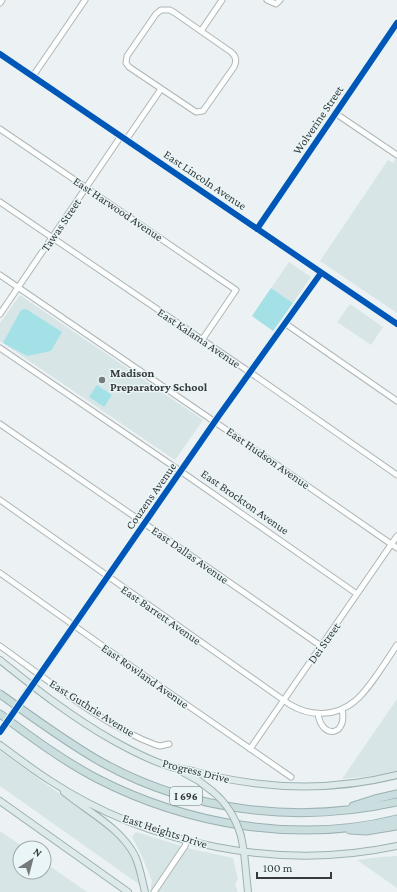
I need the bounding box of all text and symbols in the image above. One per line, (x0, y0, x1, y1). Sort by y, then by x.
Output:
street label: Wolverine Street (290, 82, 347, 157)
street label: East Lincoln Avenue (161, 147, 249, 213)
street label: East Harwood Avenue (70, 174, 166, 244)
street label: Tawas Street (38, 195, 84, 254)
street label: East Kalama Avenue (155, 305, 243, 371)
place label: Madison Preparatory School (110, 366, 208, 394)
marker: Madison Preparatory School (97, 375, 107, 385)
street label: East Hudson Avenue (224, 424, 312, 492)
street label: Couzens Avenue (123, 460, 179, 532)
street label: East Brockton Avenue (198, 466, 292, 538)
street label: East Dallas Avenue (149, 523, 231, 587)
street label: East Barrett Avenue (118, 582, 204, 648)
street label: Dei Street (305, 619, 344, 666)
street label: East Rowland Avenue (99, 641, 191, 711)
street label: East Guthrie Avenue (47, 676, 137, 740)
street label: Progress Drive (161, 756, 231, 786)
road number: I 696 (170, 787, 202, 805)
street label: East Heights Drive (121, 811, 209, 851)
north arrow (12, 840, 52, 880)
text: N (31, 845, 45, 859)
scale bar (257, 854, 331, 880)
text: 100 m (263, 861, 293, 875)

